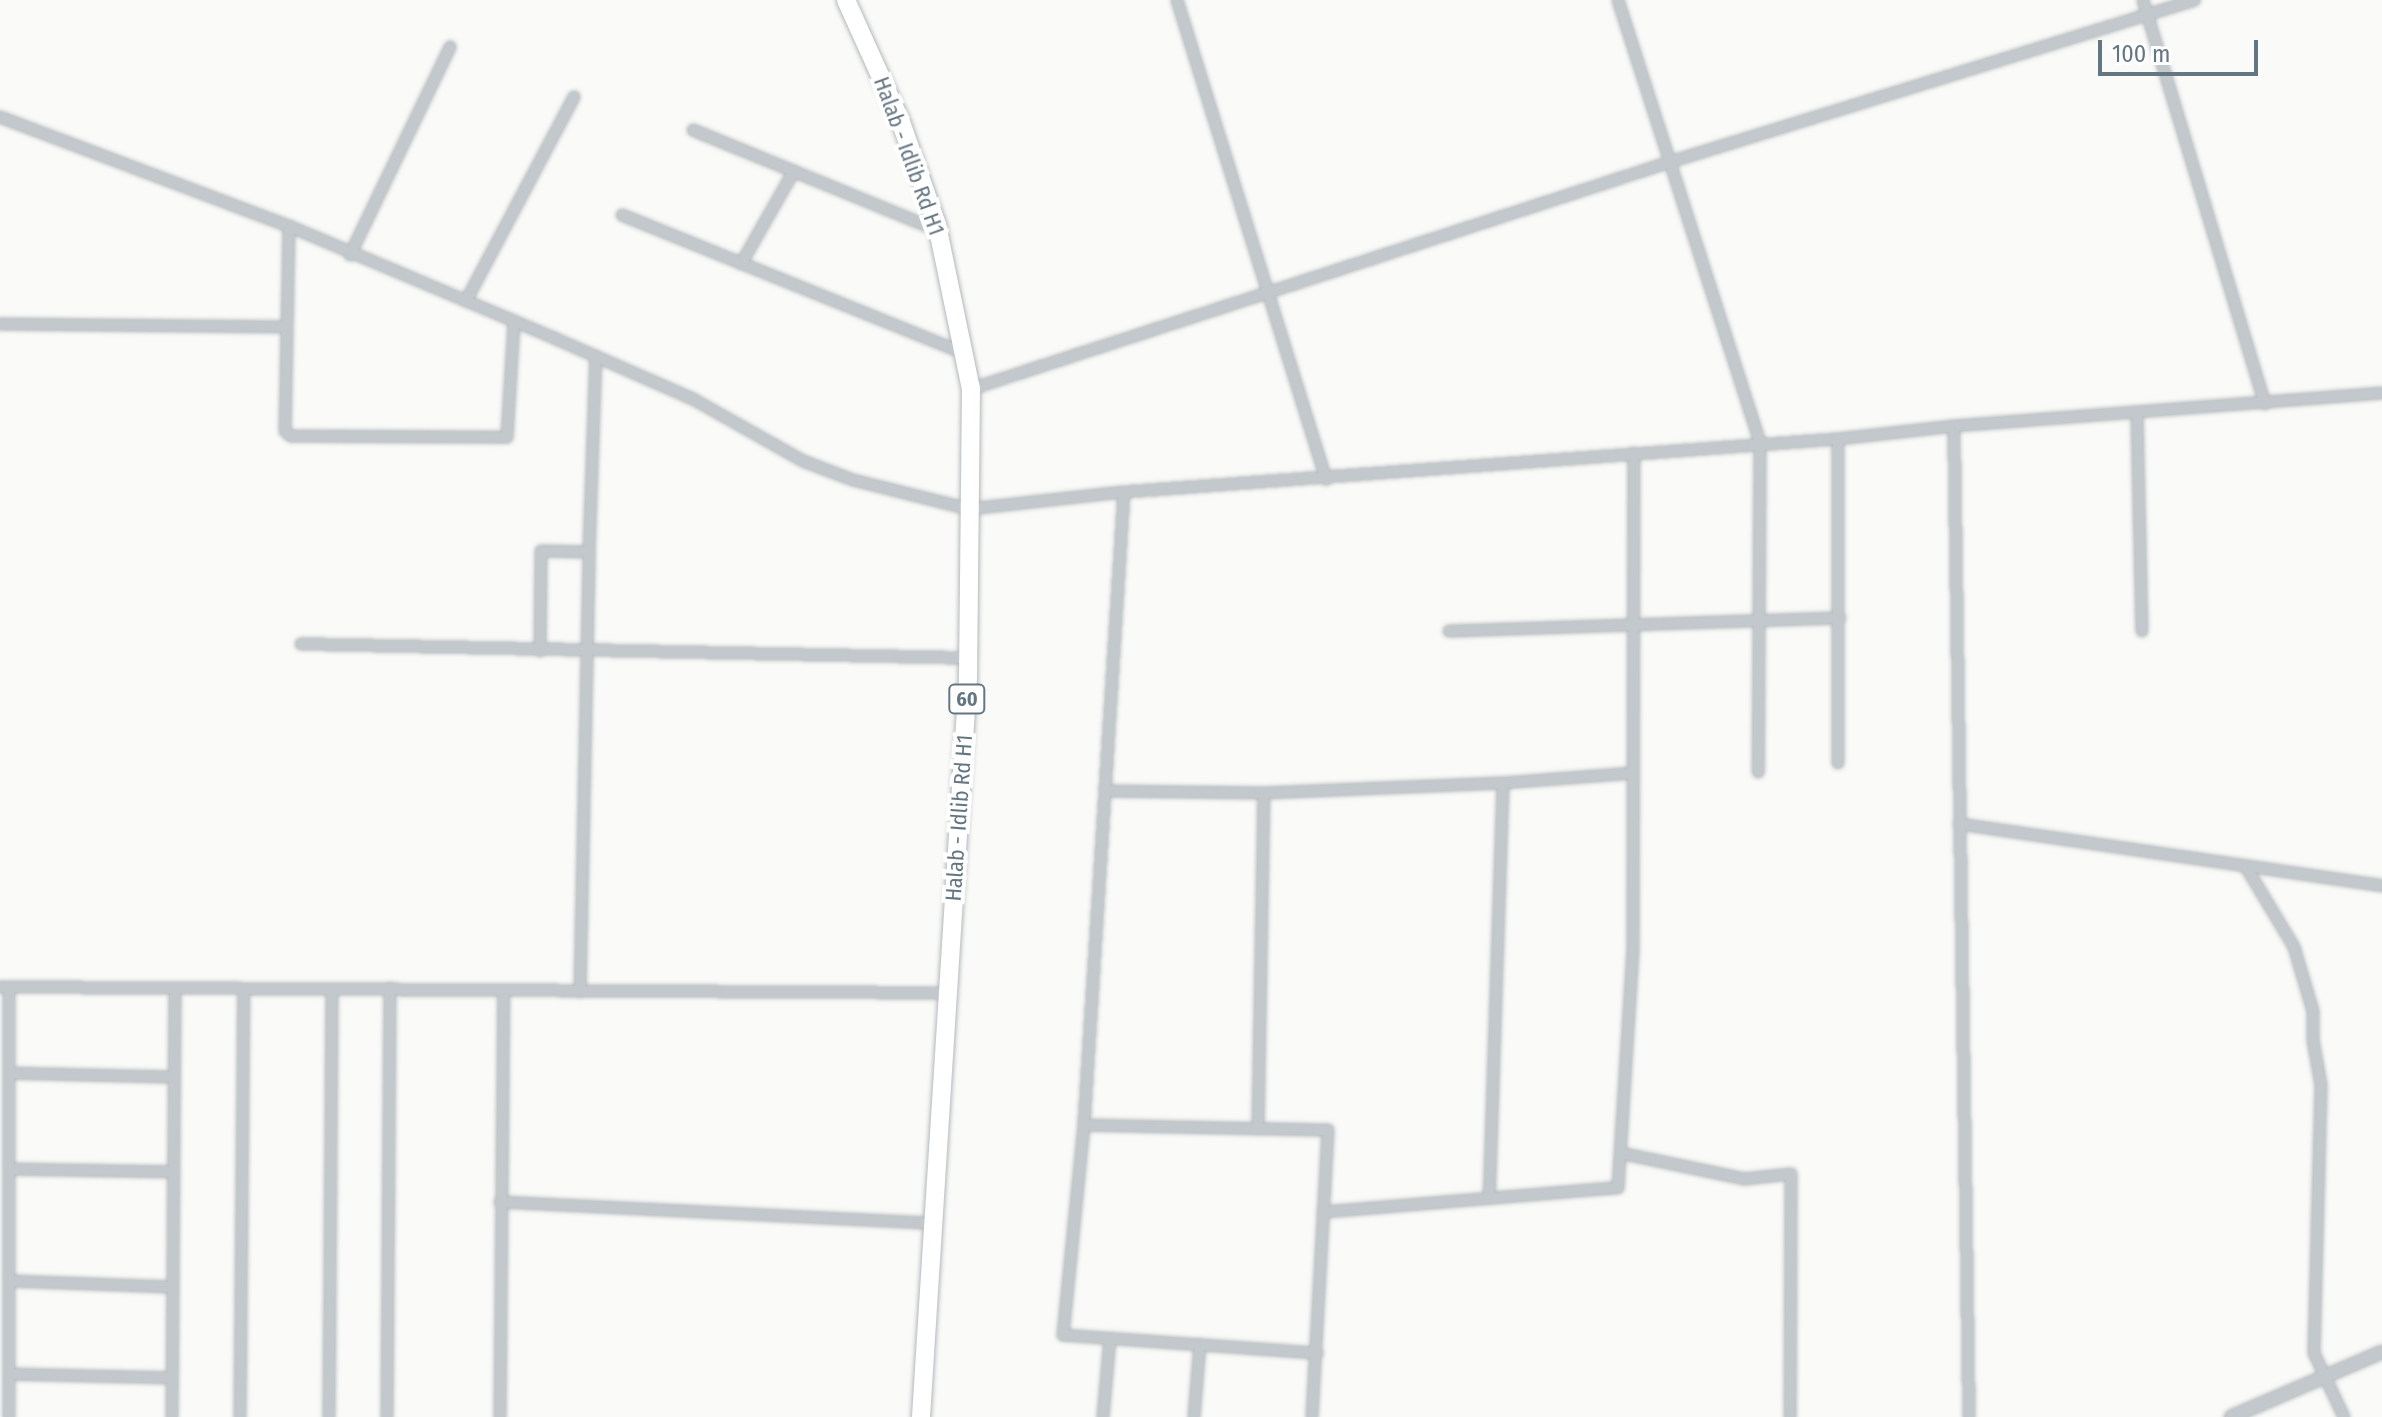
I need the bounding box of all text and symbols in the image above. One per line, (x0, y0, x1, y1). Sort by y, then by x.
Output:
scale bar (2102, 24, 2262, 74)
text: 100 m (2112, 40, 2170, 68)
street label: Halab - Idlib Rd H1 (868, 73, 950, 239)
road number: 60 (947, 683, 987, 715)
street label: Halab - Idlib Rd H1 (940, 734, 978, 902)

